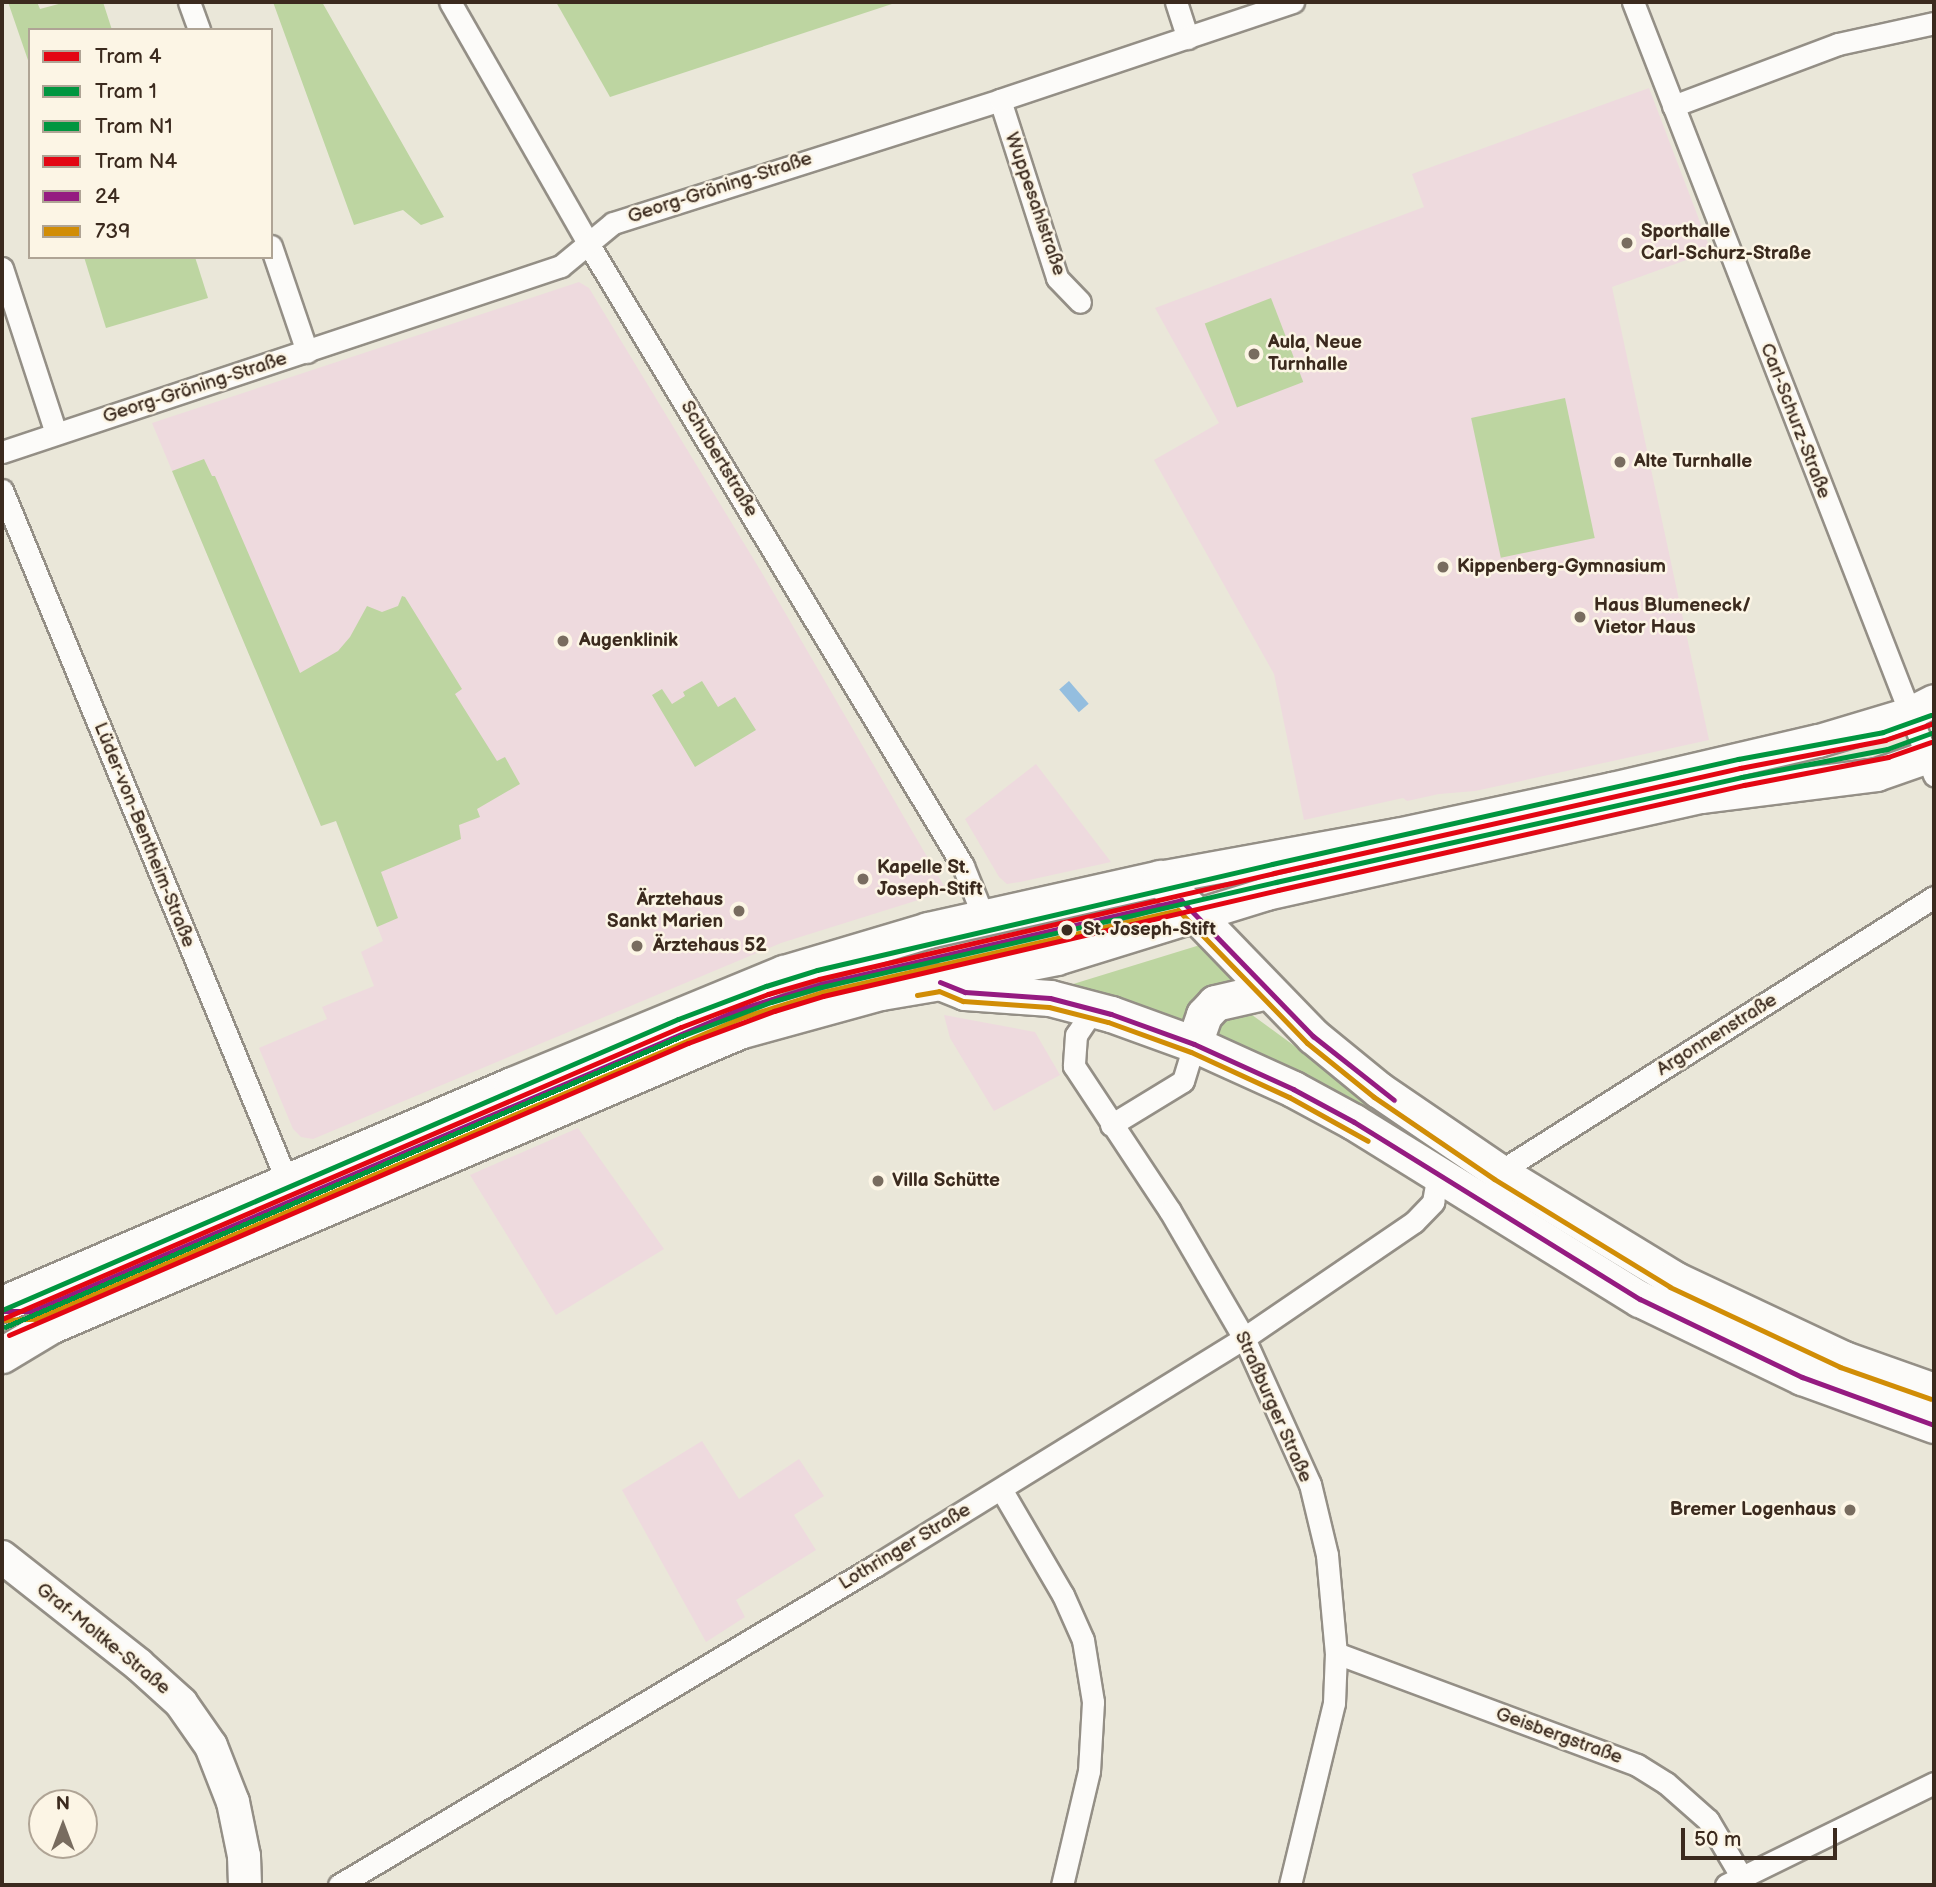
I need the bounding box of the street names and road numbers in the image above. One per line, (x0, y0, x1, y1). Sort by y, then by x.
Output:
street label: Wuppesahlstraße (1000, 129, 1070, 279)
street label: Georg-Gröning-Straße (625, 147, 815, 229)
street label: Carl-Schurz-Straße (1755, 340, 1835, 502)
street label: Georg-Gröning-Straße (100, 347, 290, 429)
street label: Schubertstraße (675, 397, 763, 521)
street label: Lüder-von-Bentheim-Straße (88, 719, 200, 951)
street label: Argonnenstraße (1653, 989, 1781, 1081)
street label: Straßburger Straße (1229, 1328, 1317, 1486)
street label: Lothringer Straße (835, 1499, 975, 1595)
street label: Graf-Moltke-Straße (32, 1578, 174, 1700)
street label: Geisbergstraße (1493, 1703, 1625, 1769)

